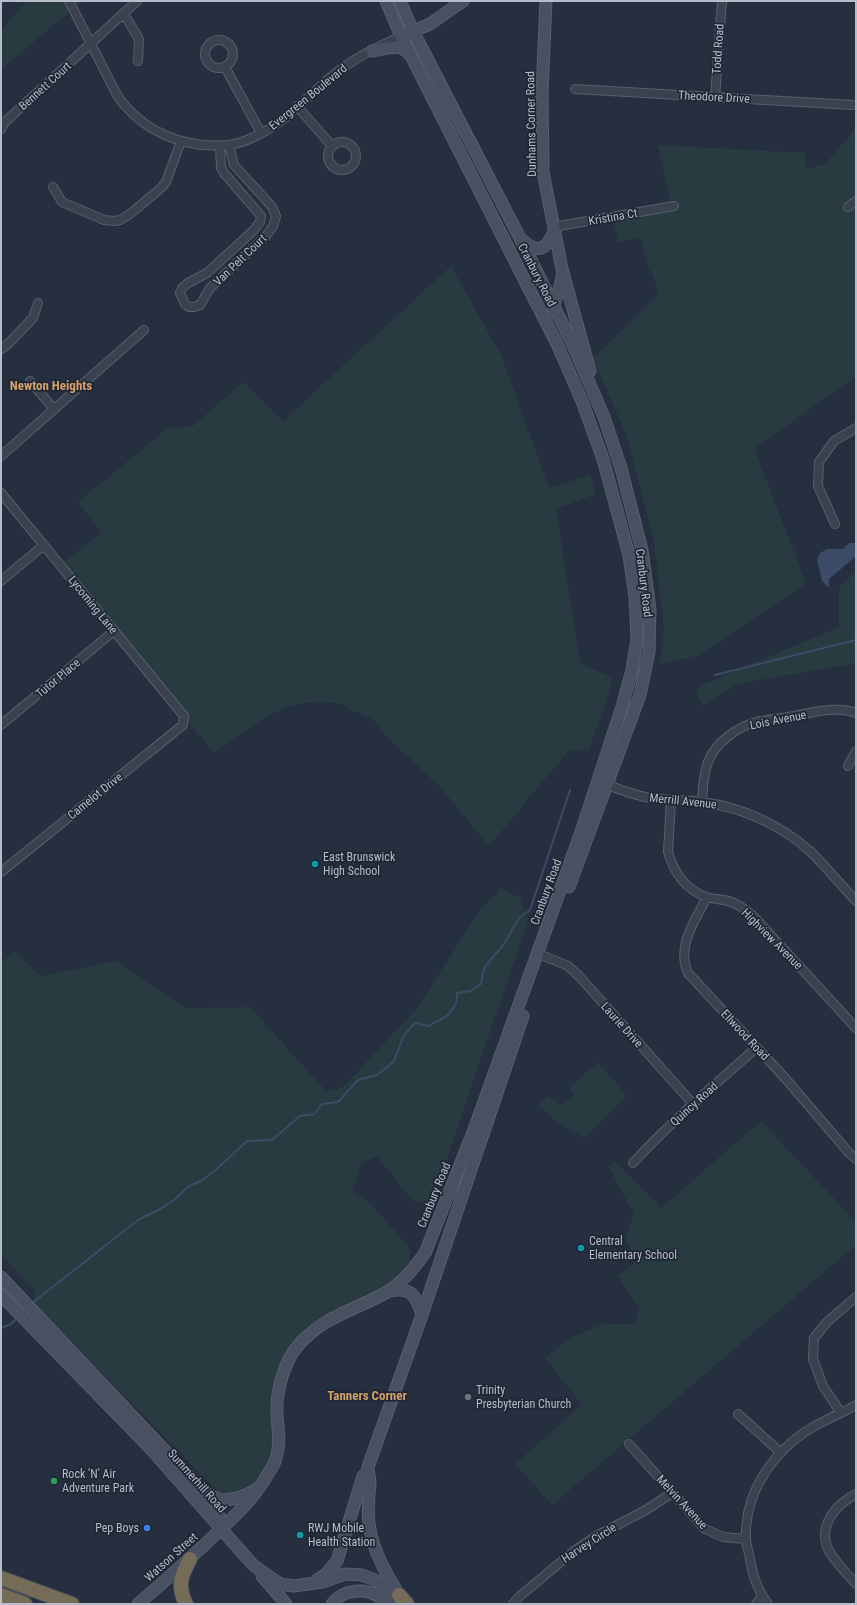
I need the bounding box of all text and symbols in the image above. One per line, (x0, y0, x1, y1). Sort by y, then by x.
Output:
street label: Todd Road (709, 23, 727, 75)
street label: Bennett Court (16, 59, 74, 113)
street label: Evergreen Boulevard (266, 61, 350, 133)
street label: Dunhams Corner Road (523, 71, 539, 177)
street label: Theodore Drive (678, 88, 750, 106)
street label: Kristina Ct (587, 206, 639, 228)
street label: Van Pelt Court (211, 231, 270, 289)
street label: Cranbury Road (515, 241, 559, 309)
district label: Newton Heights (10, 378, 92, 393)
street label: Cranbury Road (633, 548, 655, 618)
street label: Lycoming Lane (65, 573, 121, 637)
street label: Tutor Place (33, 655, 83, 701)
street label: Lois Avenue (749, 708, 808, 732)
street label: Camelot Drive (65, 769, 125, 822)
street label: Merrill Avenue (649, 791, 718, 812)
place label: East Brunswick High School (323, 850, 396, 878)
street label: Cranbury Road (528, 857, 564, 927)
marker: East Brunswick High School (310, 859, 320, 869)
street label: Highview Avenue (739, 906, 806, 973)
street label: Laurie Drive (598, 1000, 646, 1051)
street label: Ellwood Road (718, 1007, 772, 1063)
street label: Quincy Road (667, 1079, 721, 1129)
street label: Cranbury Road (415, 1160, 453, 1230)
place label: Central Elementary School (589, 1234, 677, 1262)
marker: Central Elementary School (576, 1243, 586, 1253)
place label: Trinity Presbyterian Church (476, 1383, 572, 1411)
district label: Tanners Corner (327, 1388, 407, 1403)
marker: Trinity Presbyterian Church (463, 1392, 473, 1402)
street label: Summerhill Road (165, 1446, 229, 1516)
place label: Rock 'N' Air Adventure Park (62, 1467, 135, 1495)
street label: Melvin Avenue (654, 1472, 711, 1532)
marker: Rock 'N' Air Adventure Park (49, 1476, 59, 1486)
street label: Harvey Circle (559, 1520, 619, 1566)
place label: Pep Boys (95, 1521, 139, 1535)
place label: RWJ Mobile Health Station (308, 1521, 376, 1549)
marker: Pep Boys (142, 1523, 152, 1533)
street label: Watson Street (142, 1529, 201, 1584)
marker: RWJ Mobile Health Station (295, 1530, 305, 1540)

